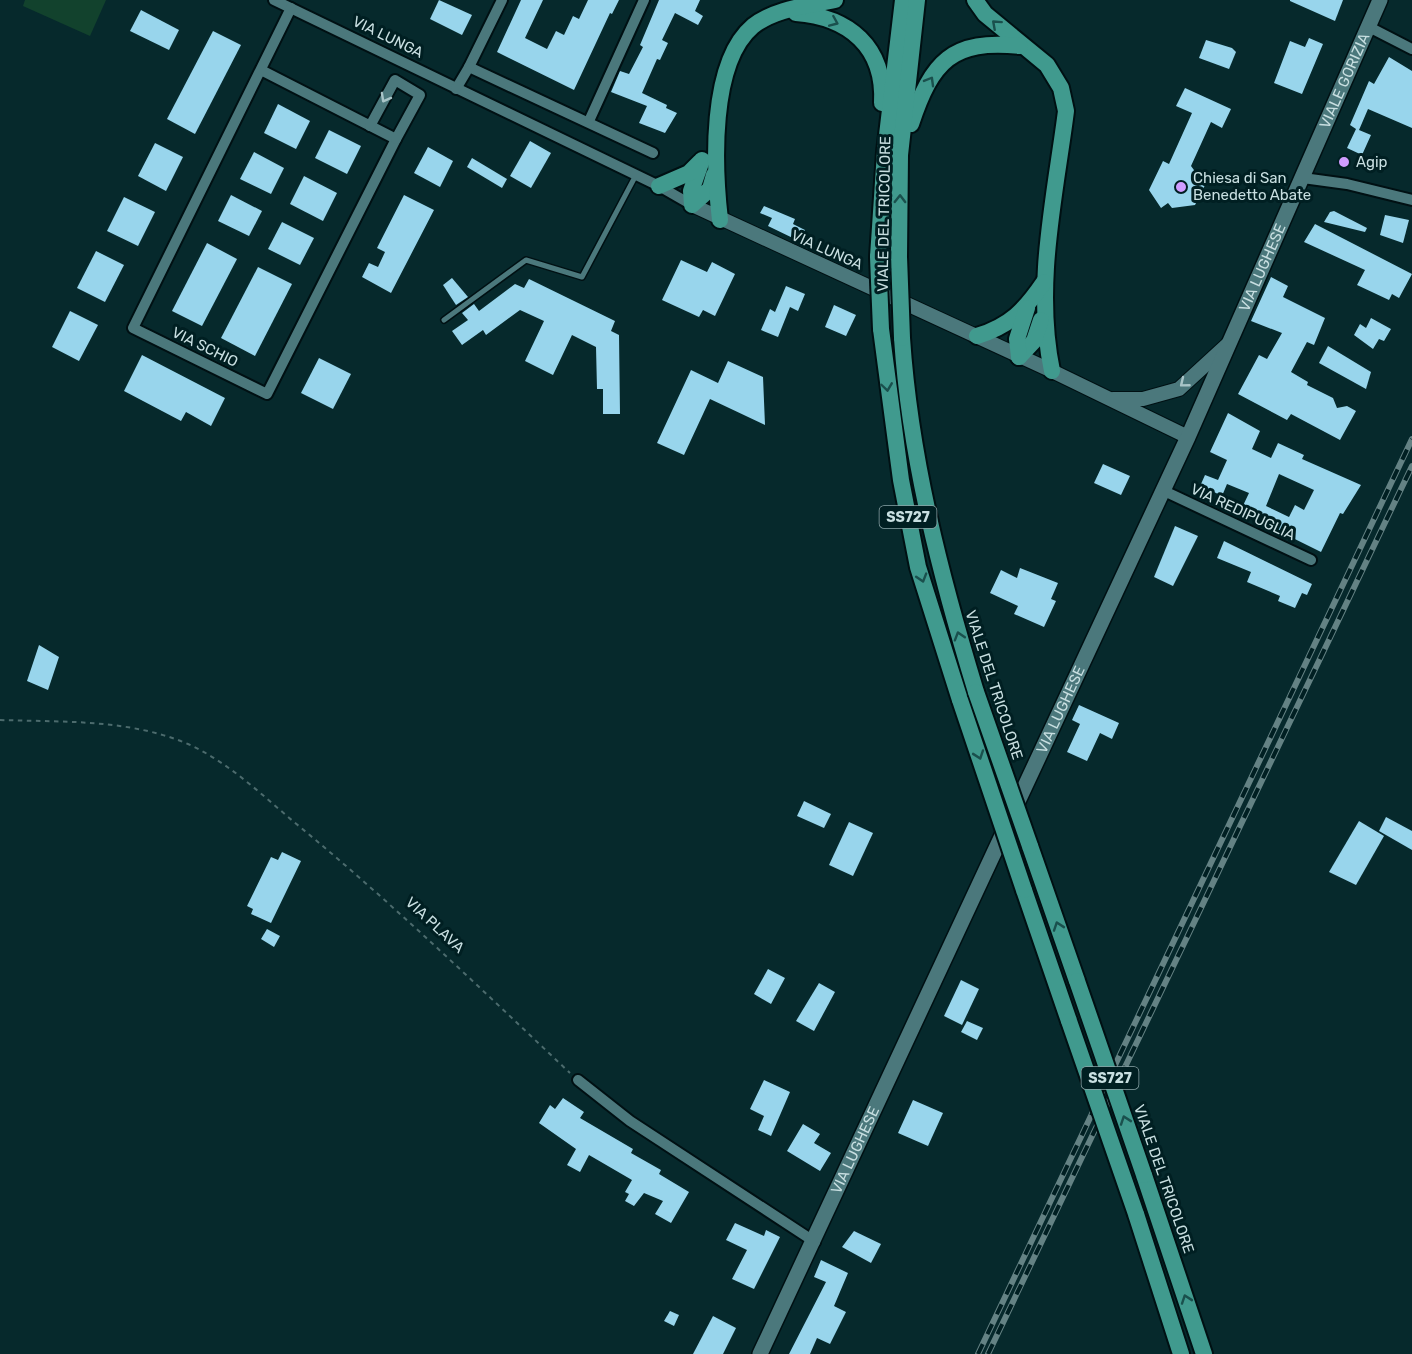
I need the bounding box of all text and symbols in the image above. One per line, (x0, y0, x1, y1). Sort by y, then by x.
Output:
street label: VIA LUNGA (350, 12, 426, 62)
one-way arrow (827, 15, 838, 27)
one-way arrow (993, 20, 1003, 31)
street label: VIALE GORIZIA (1316, 30, 1373, 131)
one-way arrow (923, 77, 934, 87)
one-way arrow (381, 92, 392, 102)
street label: VIALE DEL TRICOLORE (874, 136, 894, 292)
place label: Agip (1356, 153, 1388, 171)
marker: Agip (1337, 155, 1351, 169)
place label: Chiesa di San Benedetto Abate (1193, 169, 1311, 204)
marker: Chiesa di San Benedetto Abate (1174, 180, 1188, 194)
one-way arrow (894, 194, 906, 203)
street label: VIA LUGHESE (1235, 221, 1290, 314)
street label: VIA LUNGA (788, 226, 866, 274)
street label: VIA SCHIO (169, 323, 241, 371)
one-way arrow (1179, 376, 1190, 387)
one-way arrow (880, 382, 892, 391)
street label: VIA REDIPUGLIA (1188, 480, 1298, 544)
road number: SS727 (880, 506, 936, 528)
one-way arrow (915, 572, 927, 583)
street label: VIALE DEL TRICOLORE (961, 608, 1027, 762)
one-way arrow (954, 631, 966, 642)
street label: VIA LUGHESE (1033, 663, 1089, 756)
one-way arrow (971, 749, 984, 760)
street label: VIA PLAVA (402, 893, 468, 957)
one-way arrow (1052, 921, 1065, 932)
road number: SS727 (1082, 1067, 1138, 1089)
street label: VIALE DEL TRICOLORE (1130, 1102, 1198, 1256)
street label: VIA LUGHESE (827, 1104, 883, 1197)
one-way arrow (1119, 1115, 1132, 1126)
one-way arrow (1180, 1294, 1193, 1305)

